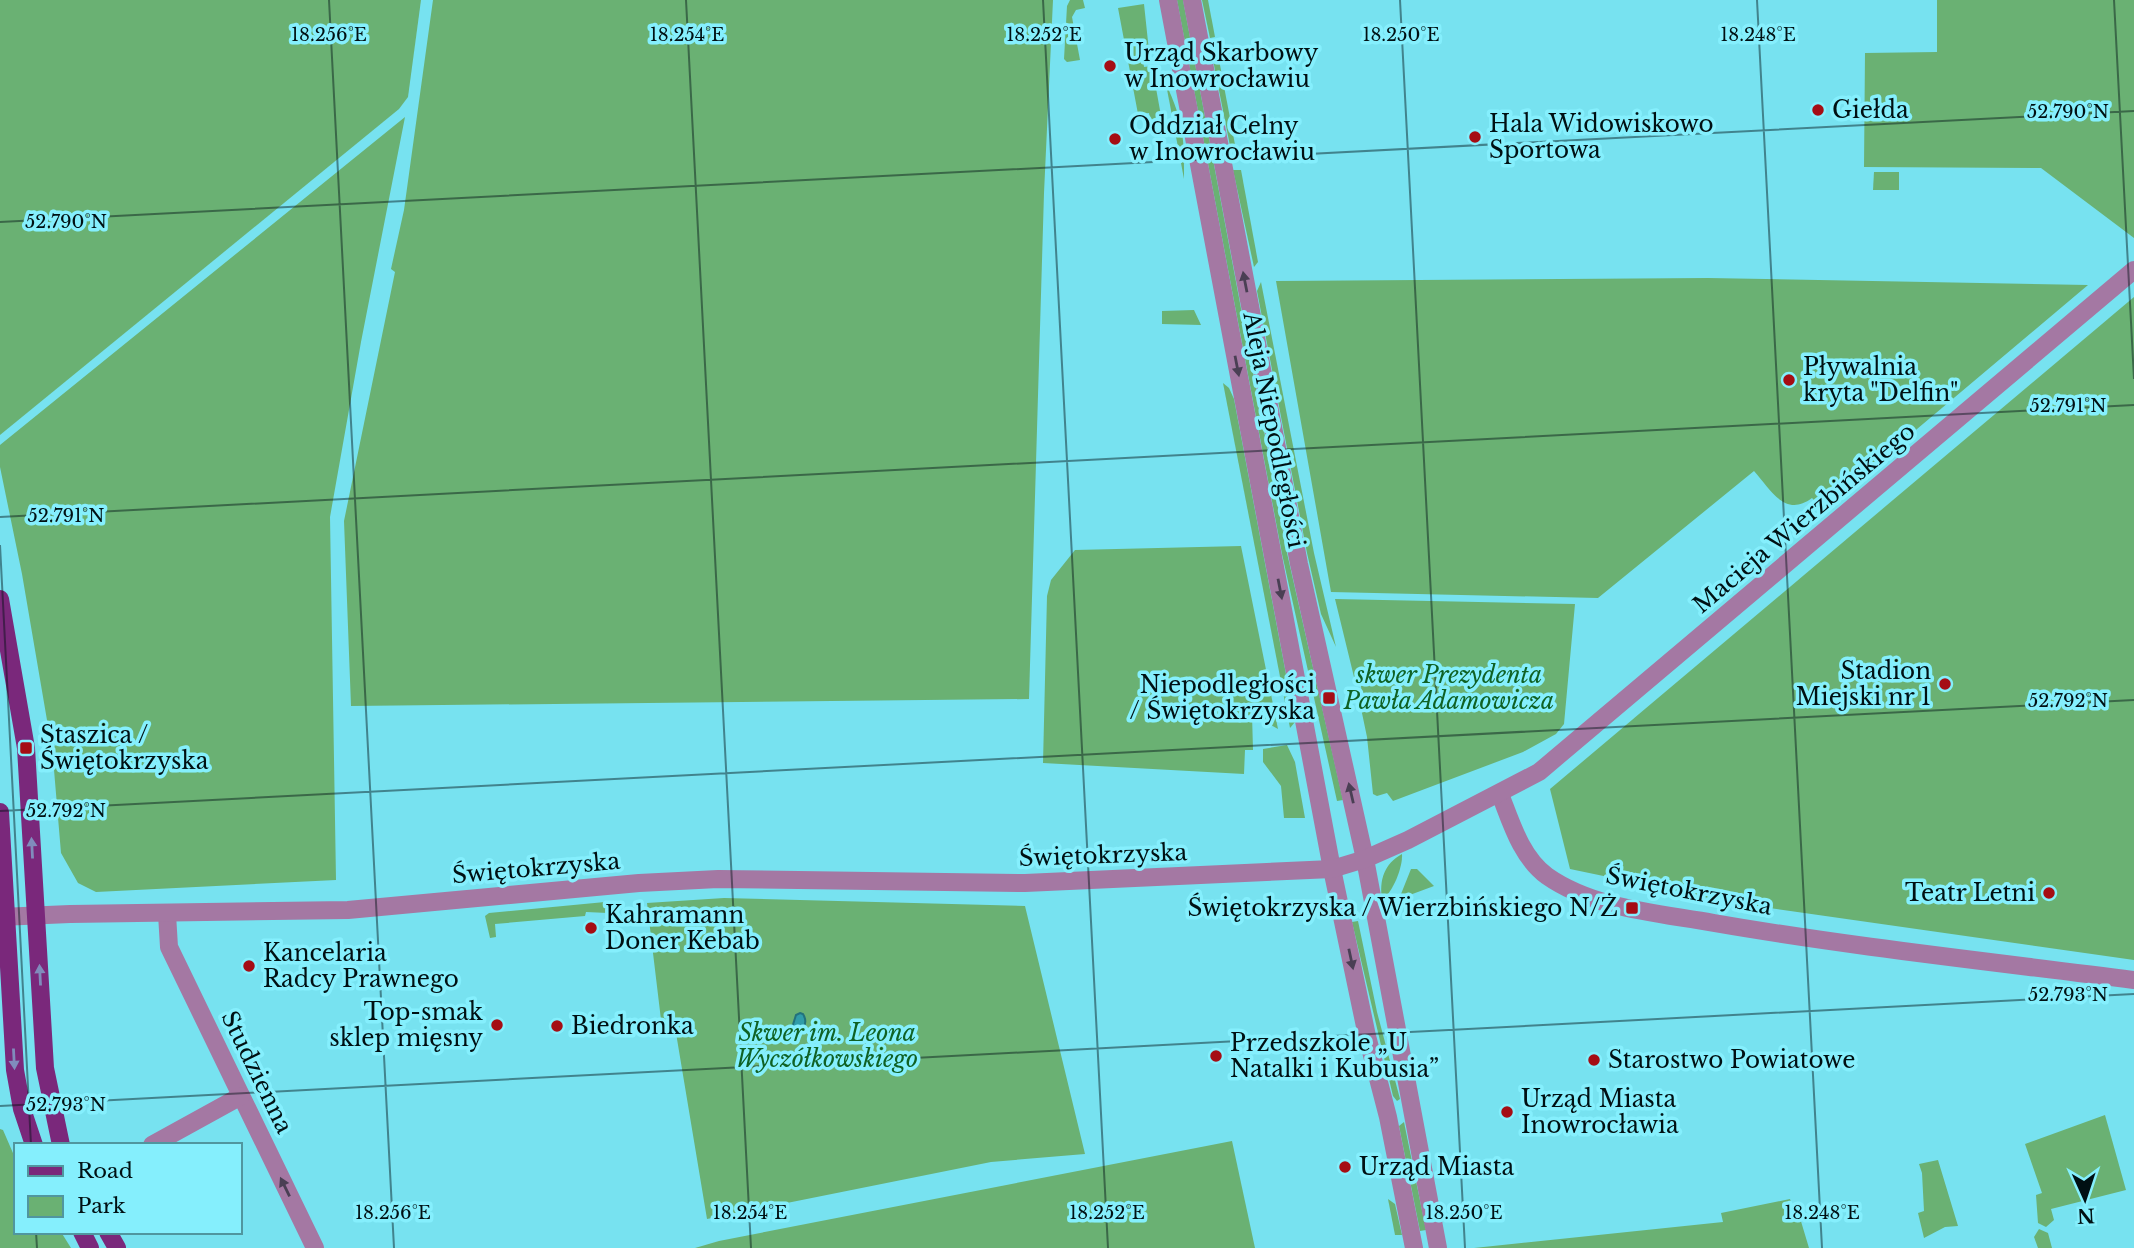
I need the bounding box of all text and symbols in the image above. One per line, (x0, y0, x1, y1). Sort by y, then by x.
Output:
text: 18.256°E (291, 24, 367, 46)
text: 18.254°E (650, 24, 724, 46)
text: 18.252°E (1006, 24, 1082, 46)
text: 18.250°E (1362, 24, 1440, 46)
text: 18.248°E (1720, 24, 1796, 46)
place label: Urząd Skarbowy w Inowrocławiu (1124, 39, 1319, 93)
marker: Urząd Skarbowy w Inowrocławiu (1102, 58, 1118, 74)
place label: Giełda (1832, 96, 1909, 124)
text: 52.790°N (2027, 101, 2109, 123)
marker: Giełda (1810, 102, 1826, 118)
place label: Hala Widowiskowo Sportowa (1489, 110, 1714, 164)
place label: Oddział Celny w Inowrocławiu (1129, 112, 1315, 166)
marker: Hala Widowiskowo Sportowa (1467, 129, 1483, 145)
marker: Oddział Celny w Inowrocławiu (1107, 131, 1123, 147)
text: 52.790°N (25, 211, 107, 233)
one-way arrow (1239, 271, 1250, 293)
street label: Aleja Niepodległości (1237, 309, 1311, 551)
place label: Pływalnia kryta "Delfin" (1803, 353, 1958, 407)
one-way arrow (1231, 355, 1242, 377)
marker: Pływalnia kryta "Delfin" (1781, 372, 1797, 388)
text: 52.791°N (2030, 395, 2106, 417)
street label: Macieja Wierzbińskiego (1687, 417, 1921, 619)
text: 52.791°N (28, 505, 104, 527)
one-way arrow (1274, 578, 1285, 600)
place label: Stadion Miejski nr 1 (1796, 657, 1931, 711)
park label: skwer Prezydenta Pawła Adamowicza (1343, 661, 1554, 715)
place label: Niepodległości / Świętokrzyska (1129, 671, 1315, 725)
marker: Stadion Miejski nr 1 (1937, 676, 1953, 692)
marker: Niepodległości / Świętokrzyska (1321, 690, 1337, 706)
text: 52.792°N (2028, 690, 2108, 712)
place label: Staszica / Świętokrzyska (40, 721, 209, 775)
marker: Staszica / Świętokrzyska (18, 740, 34, 756)
one-way arrow (1345, 782, 1356, 804)
text: 52.792°N (26, 800, 106, 822)
street label: Świętokrzyska (1018, 836, 1188, 872)
one-way arrow (26, 837, 37, 859)
street label: Świętokrzyska (451, 845, 621, 889)
street label: Świętokrzyska (1604, 859, 1775, 921)
place label: Teatr Letni (1905, 879, 2035, 907)
marker: Teatr Letni (2041, 885, 2057, 901)
place label: Świętokrzyska / Wierzbińskiego N/Ż (1187, 892, 1618, 922)
marker: Świętokrzyska / Wierzbińskiego N/Ż (1624, 900, 1640, 916)
place label: Kahramann Doner Kebab (605, 901, 760, 955)
marker: Kahramann Doner Kebab (583, 920, 599, 936)
place label: Kancelaria Radcy Prawnego (263, 939, 459, 993)
one-way arrow (1345, 948, 1356, 970)
marker: Kancelaria Radcy Prawnego (241, 958, 257, 974)
one-way arrow (34, 964, 45, 986)
text: 52.793°N (2028, 984, 2108, 1006)
place label: Top-smak sklep mięsny (329, 998, 484, 1052)
street label: Studzienna (215, 1006, 299, 1138)
place label: Biedronka (571, 1012, 694, 1040)
marker: Top-smak sklep mięsny (489, 1017, 505, 1033)
marker: Biedronka (549, 1018, 565, 1034)
park label: Skwer im. Leona Wyczółkowskiego (736, 1019, 918, 1073)
place label: Przedszkole „U Natalki i Kubusia” (1230, 1029, 1439, 1083)
place label: Starostwo Powiatowe (1608, 1046, 1855, 1074)
one-way arrow (9, 1048, 20, 1070)
marker: Przedszkole „U Natalki i Kubusia” (1208, 1048, 1224, 1064)
marker: Starostwo Powiatowe (1586, 1052, 1602, 1068)
place label: Urząd Miasta Inowrocławia (1521, 1085, 1679, 1139)
text: 52.793°N (26, 1094, 106, 1116)
marker: Urząd Miasta Inowrocławia (1499, 1104, 1515, 1120)
legend (14, 1143, 242, 1234)
place label: Urząd Miasta (1359, 1153, 1515, 1181)
text: Road (77, 1158, 133, 1184)
marker: Urząd Miasta (1337, 1159, 1353, 1175)
north arrow (2050, 1164, 2120, 1234)
one-way arrow (279, 1177, 290, 1197)
text: Park (77, 1193, 126, 1219)
text: 18.256°E (355, 1202, 431, 1224)
text: 18.254°E (713, 1202, 787, 1224)
text: 18.252°E (1069, 1202, 1145, 1224)
text: 18.250°E (1425, 1202, 1503, 1224)
text: 18.248°E (1784, 1202, 1860, 1224)
text: N (2076, 1204, 2095, 1227)

